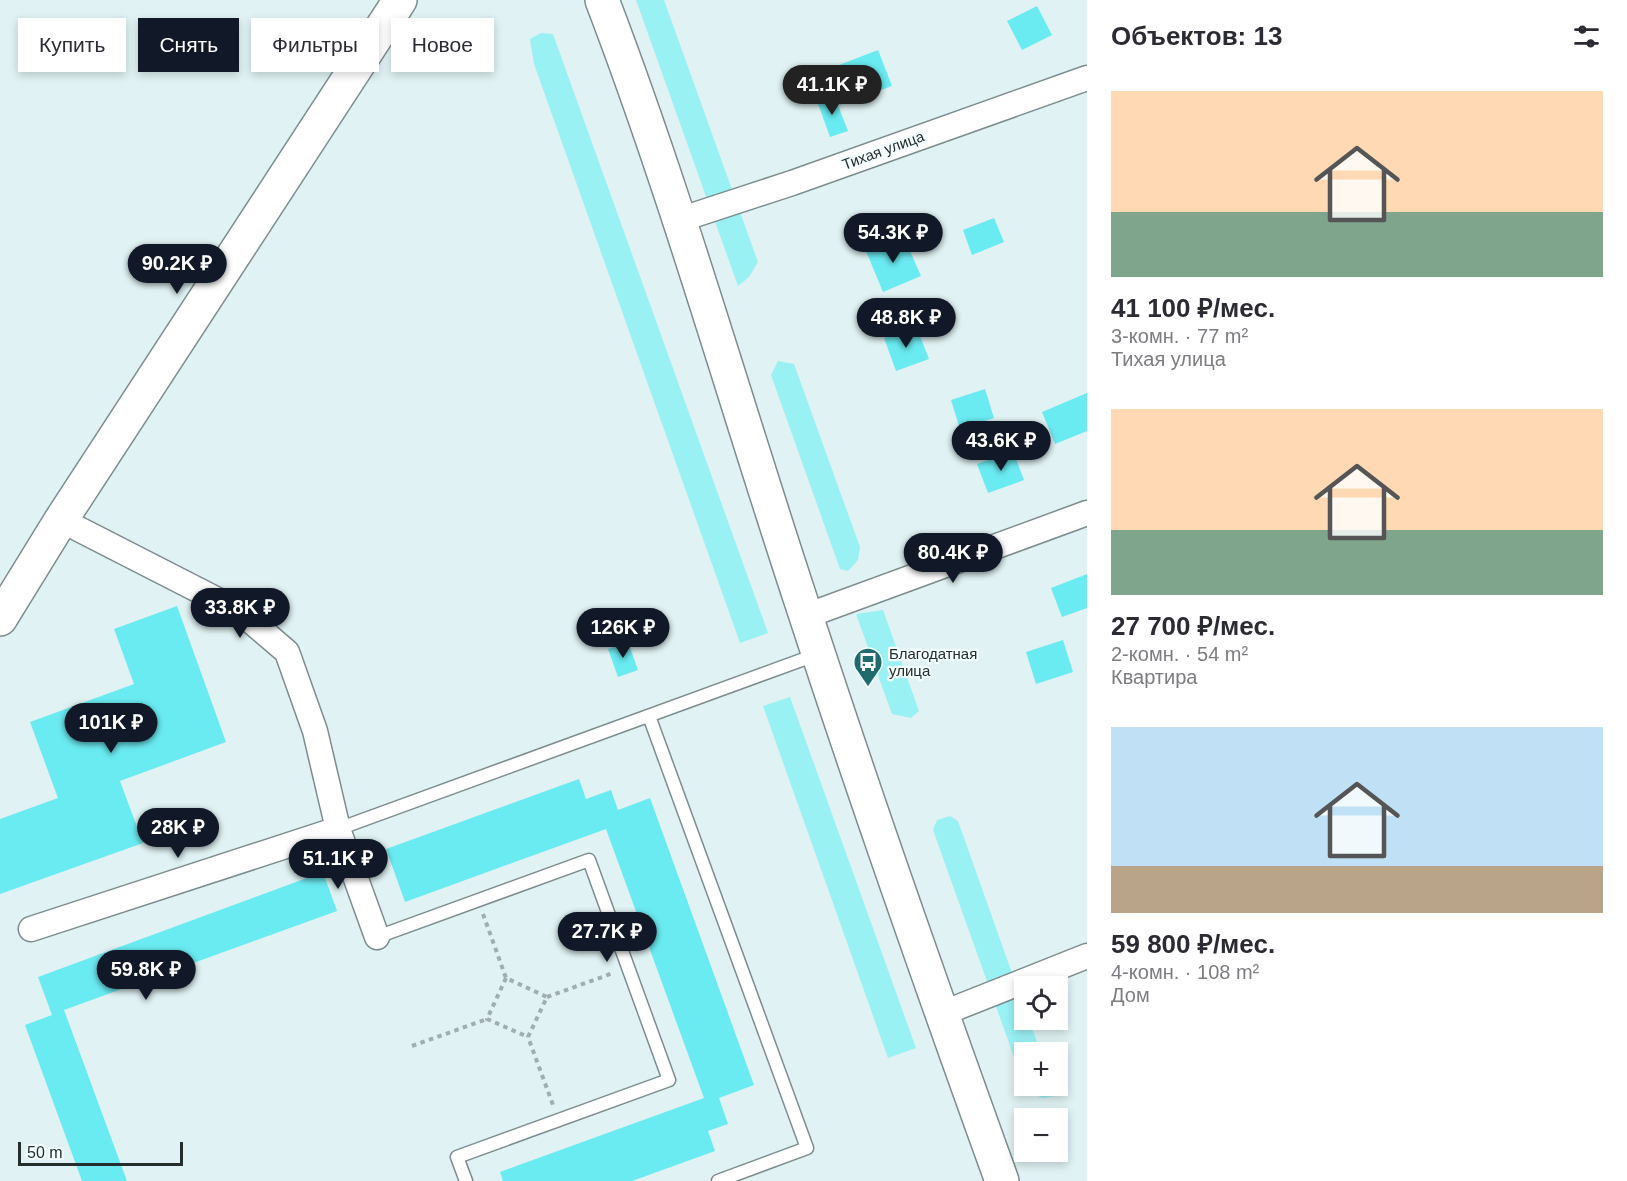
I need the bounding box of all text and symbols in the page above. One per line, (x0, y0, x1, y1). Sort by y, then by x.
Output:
chip: Купить (18, 18, 126, 72)
chip: Снять (138, 18, 239, 72)
chip: Фильтры (251, 18, 379, 72)
chip: Новое (391, 18, 494, 72)
icon: filters (1570, 20, 1603, 53)
text: Объектов: 13 (1111, 21, 1282, 51)
pin: 41.1K ₽ (777, 65, 887, 116)
text: 41.1K ₽ (797, 73, 867, 95)
street label: Тихая улица (840, 127, 927, 173)
icon: home (1303, 130, 1411, 238)
pin: 54.3K ₽ (838, 213, 948, 264)
text: 54.3K ₽ (858, 221, 928, 243)
pin: 90.2K ₽ (122, 244, 232, 295)
text: 90.2K ₽ (142, 252, 212, 274)
text: 41 100 ₽/мес. (1111, 293, 1275, 323)
pin: 48.8K ₽ (851, 298, 961, 349)
text: 48.8K ₽ (871, 306, 941, 328)
text: 3-комн. · 77 m² (1111, 325, 1248, 347)
text: Тихая улица (1111, 348, 1226, 370)
pin: 43.6K ₽ (946, 421, 1056, 472)
text: 43.6K ₽ (966, 429, 1036, 451)
icon: home (1303, 448, 1411, 556)
pin: 80.4K ₽ (898, 533, 1008, 584)
text: 80.4K ₽ (918, 541, 988, 563)
pin: 33.8K ₽ (185, 588, 295, 639)
text: 33.8K ₽ (205, 596, 275, 618)
pin: 126K ₽ (574, 608, 672, 659)
text: 27 700 ₽/мес. (1111, 611, 1275, 641)
text: 126K ₽ (590, 616, 656, 638)
text: 2-комн. · 54 m² (1111, 643, 1248, 665)
place label: Благодатная улица (889, 645, 977, 679)
bus stop icon: Благодатная улица (852, 646, 884, 688)
text: Квартира (1111, 666, 1197, 688)
pin: 101K ₽ (62, 703, 160, 754)
text: 101K ₽ (78, 711, 144, 733)
icon: home (1303, 766, 1411, 874)
pin: 28K ₽ (136, 808, 220, 859)
text: 28K ₽ (151, 816, 205, 838)
pin: 51.1K ₽ (283, 839, 393, 890)
text: 51.1K ₽ (303, 847, 373, 869)
pin: 27.7K ₽ (552, 912, 662, 963)
text: 27.7K ₽ (572, 920, 642, 942)
text: 59 800 ₽/мес. (1111, 929, 1275, 959)
pin: 59.8K ₽ (91, 950, 201, 1001)
text: 59.8K ₽ (111, 958, 181, 980)
text: 4-комн. · 108 m² (1111, 961, 1259, 983)
map controls (1014, 976, 1068, 1162)
button: locate (1014, 976, 1068, 1030)
text: Дом (1111, 984, 1150, 1006)
button: + (1014, 1042, 1068, 1096)
button: − (1014, 1108, 1068, 1162)
scale bar (18, 1139, 183, 1166)
text: 50 m (27, 1144, 63, 1161)

